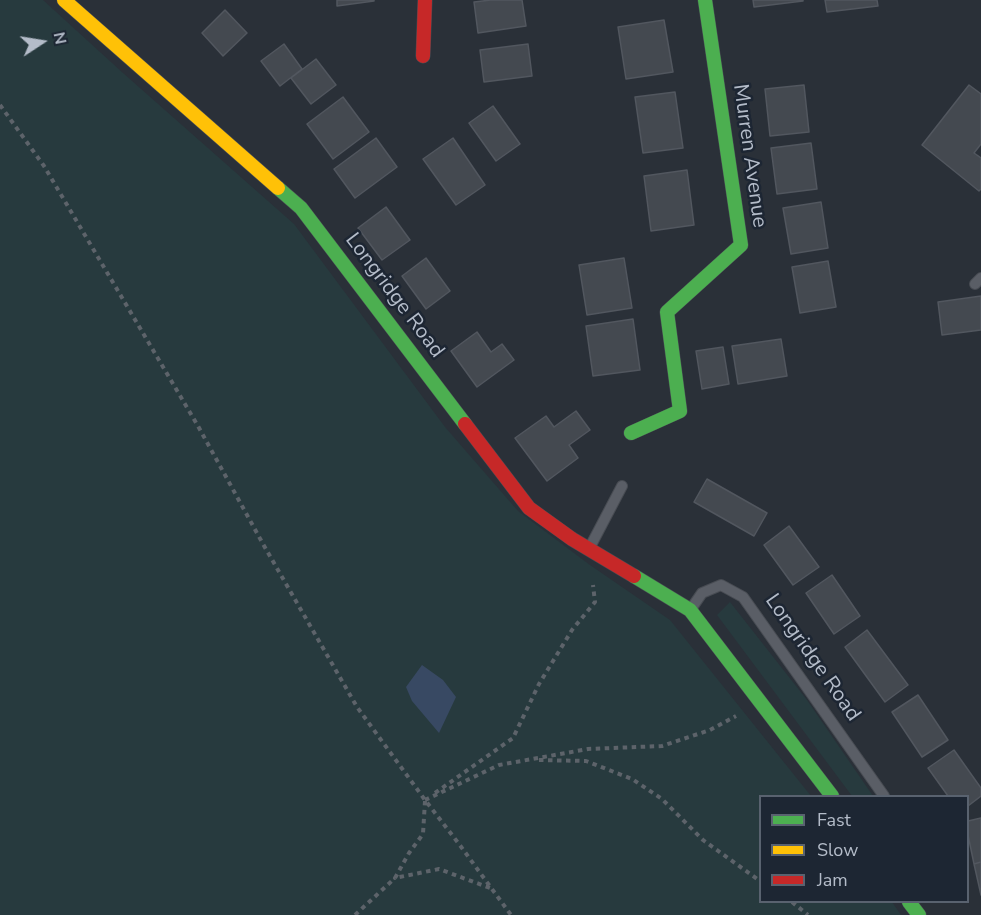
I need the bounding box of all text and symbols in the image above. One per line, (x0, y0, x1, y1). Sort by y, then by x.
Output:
north arrow (12, 12, 72, 72)
text: N (48, 30, 72, 46)
street label: Murren Avenue (726, 83, 772, 229)
street label: Longridge Road (339, 229, 449, 363)
street label: Longridge Road (759, 590, 865, 726)
legend (759, 795, 969, 903)
text: Fast (817, 808, 851, 832)
text: Slow (817, 838, 858, 862)
text: Jam (817, 868, 848, 892)

